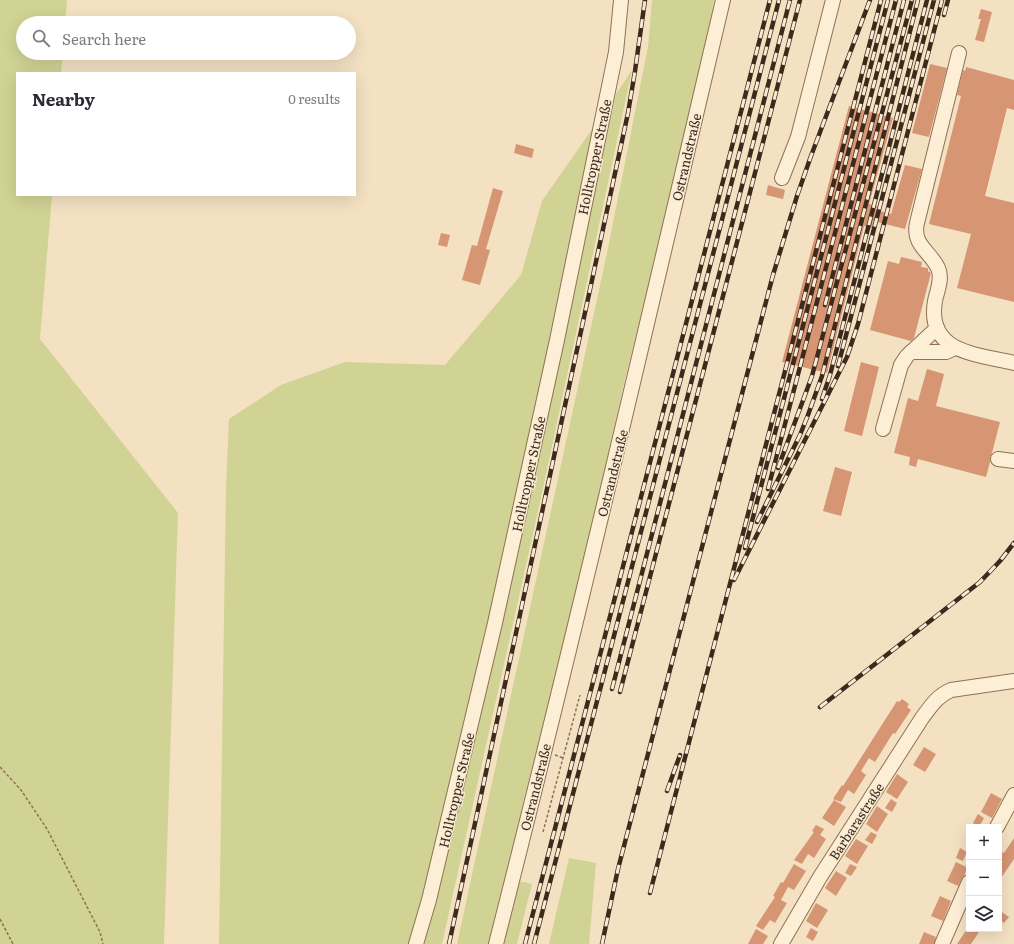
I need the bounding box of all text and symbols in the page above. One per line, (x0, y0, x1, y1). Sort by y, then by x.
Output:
search box (16, 16, 356, 60)
icon: search (30, 27, 52, 49)
text: Search here (62, 27, 146, 50)
text: Nearby (32, 86, 95, 111)
text: 0 results (288, 89, 340, 108)
street label: Holltropper Straße (572, 97, 616, 217)
street label: Ostrandstraße (667, 111, 705, 203)
street label: Holltropper Straße (506, 414, 550, 534)
street label: Ostrandstraße (592, 427, 632, 519)
street label: Holltropper Straße (433, 730, 479, 850)
street label: Ostrandstraße (515, 741, 555, 833)
street label: Barbarastraße (824, 778, 888, 863)
map controls (966, 824, 1002, 932)
button: + (966, 824, 1002, 860)
button: − (966, 860, 1002, 896)
button: layers (966, 896, 1002, 932)

